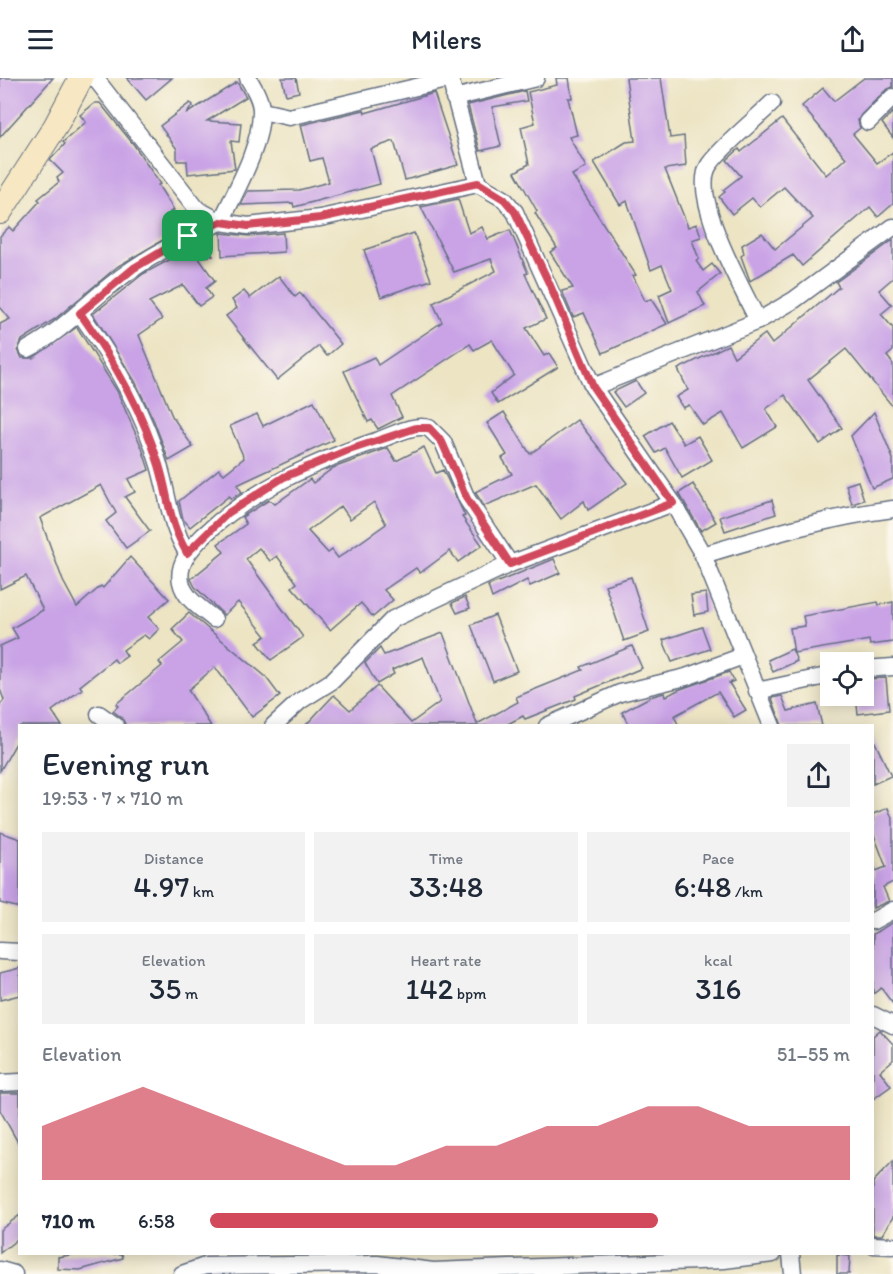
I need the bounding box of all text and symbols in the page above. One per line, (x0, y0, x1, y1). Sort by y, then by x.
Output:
icon: menu (24, 23, 57, 56)
text: Milers (411, 23, 482, 56)
icon: share (836, 23, 869, 56)
pin (162, 210, 213, 261)
icon: arrive (171, 219, 204, 252)
map controls (820, 652, 874, 706)
button: locate (820, 652, 874, 706)
text: Evening run (42, 744, 209, 783)
button: share (787, 744, 850, 807)
text: 19:53 · 7 × 710 m (42, 786, 183, 810)
text: Distance (144, 849, 204, 868)
text: Time (429, 849, 463, 868)
text: Pace (702, 849, 734, 868)
text: 4.97 (133, 868, 189, 905)
text: 33:48 (409, 868, 483, 905)
text: 6:48 (674, 868, 731, 905)
text: km (189, 882, 214, 901)
text: /km (731, 882, 763, 901)
text: Elevation (142, 951, 205, 970)
text: Heart rate (411, 951, 481, 970)
text: kcal (704, 951, 733, 970)
text: 35 (149, 970, 181, 1007)
text: 142 (405, 970, 453, 1007)
text: 316 (695, 970, 741, 1007)
text: m (181, 984, 198, 1003)
text: bpm (453, 984, 487, 1003)
text: Elevation (42, 1042, 121, 1066)
text: 51–55 m (777, 1042, 850, 1066)
text: 710 m (42, 1209, 95, 1233)
text: 6:58 (138, 1209, 175, 1233)

